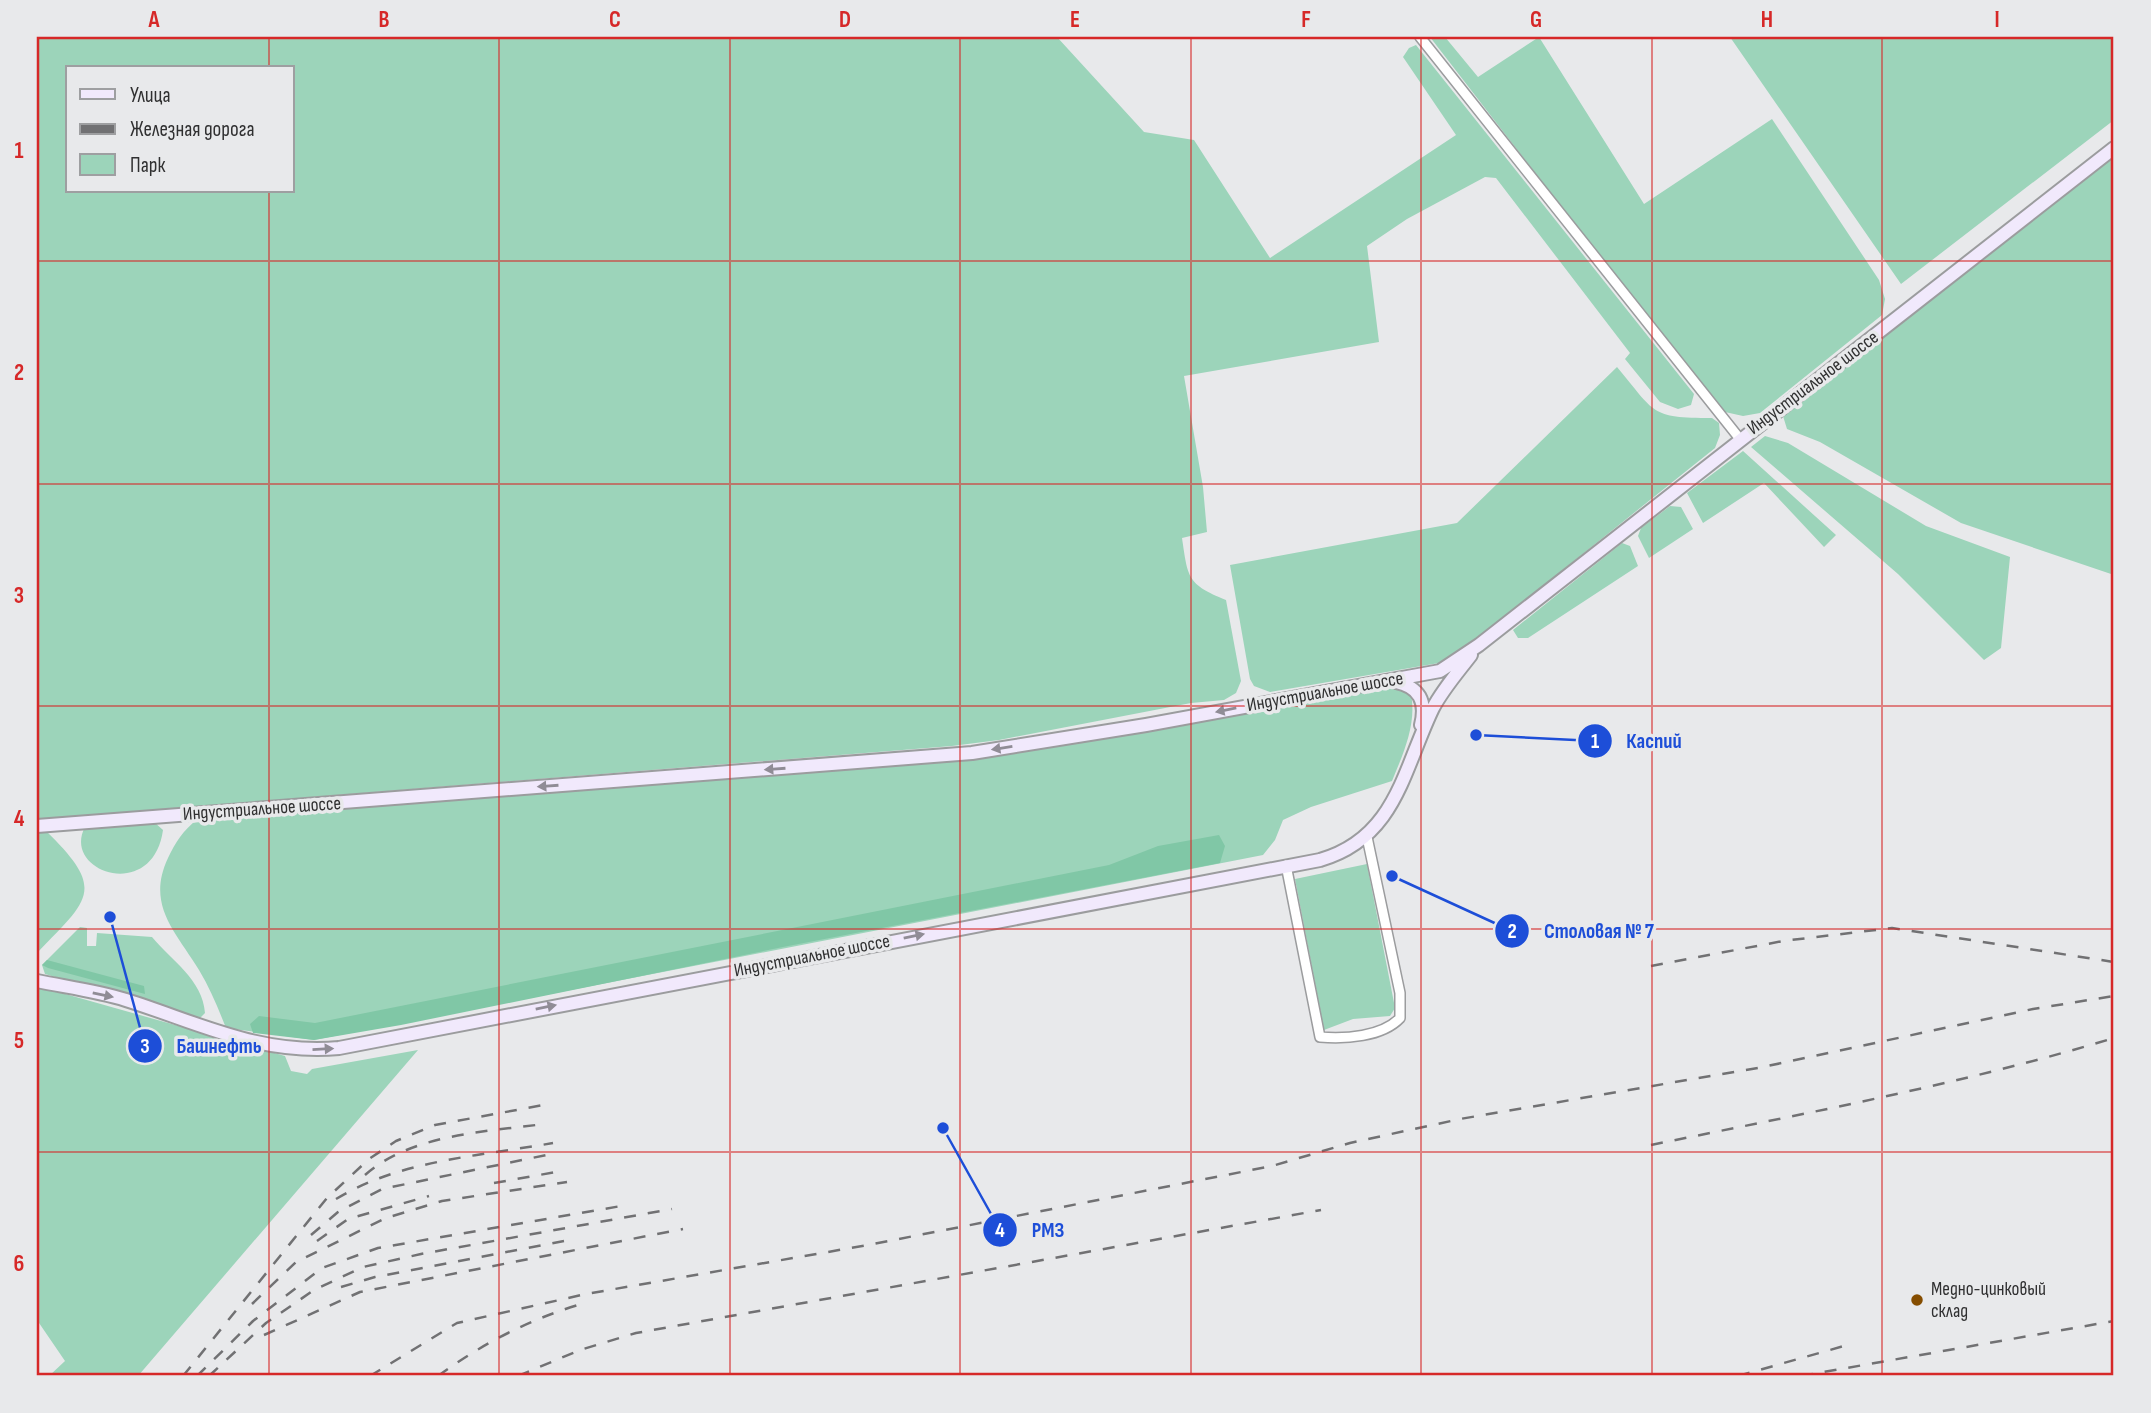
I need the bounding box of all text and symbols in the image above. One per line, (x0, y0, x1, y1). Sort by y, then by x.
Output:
text: A (148, 6, 161, 34)
text: B (379, 6, 390, 34)
text: C (609, 6, 621, 34)
text: D (839, 6, 851, 34)
text: E (1070, 6, 1080, 34)
text: F (1301, 6, 1311, 34)
text: G (1530, 6, 1542, 34)
text: H (1761, 6, 1773, 34)
text: I (1994, 6, 2000, 34)
legend (66, 66, 294, 192)
text: Улица (130, 83, 171, 108)
text: Железная дорога (130, 117, 255, 142)
text: 1 (14, 137, 24, 165)
text: Парк (130, 153, 165, 178)
street label: Индустриальное шоссе (1743, 326, 1883, 440)
text: 2 (14, 359, 24, 387)
text: 3 (14, 582, 24, 610)
street label: Индустриальное шоссе (1245, 667, 1405, 717)
one-way arrow (1215, 704, 1237, 715)
callout: Каспий (1577, 720, 1696, 762)
text: 1 (1591, 729, 1599, 754)
text: Каспий (1626, 729, 1682, 754)
one-way arrow (990, 743, 1012, 754)
one-way arrow (764, 764, 786, 775)
one-way arrow (537, 781, 559, 792)
street label: Индустриальное шоссе (182, 792, 342, 826)
text: 4 (14, 805, 25, 833)
callout: Столовая № 7 (1495, 910, 1668, 952)
text: 2 (1507, 919, 1517, 944)
text: Столовая № 7 (1544, 919, 1655, 944)
street label: Индустриальное шоссе (732, 930, 892, 982)
one-way arrow (903, 930, 925, 941)
one-way arrow (93, 989, 115, 1000)
one-way arrow (535, 1002, 557, 1013)
callout: Башнефть (128, 1025, 276, 1067)
text: 5 (14, 1027, 24, 1055)
text: 3 (140, 1034, 150, 1059)
text: Башнефть (176, 1034, 262, 1059)
one-way arrow (312, 1043, 334, 1054)
callout: РМЗ (983, 1209, 1078, 1251)
text: 4 (995, 1218, 1005, 1243)
text: РМЗ (1032, 1218, 1064, 1243)
text: 6 (14, 1250, 24, 1278)
place label: Медно-цинковый склад (1931, 1278, 2046, 1323)
marker: Медно-цинковый склад (1909, 1292, 1925, 1308)

